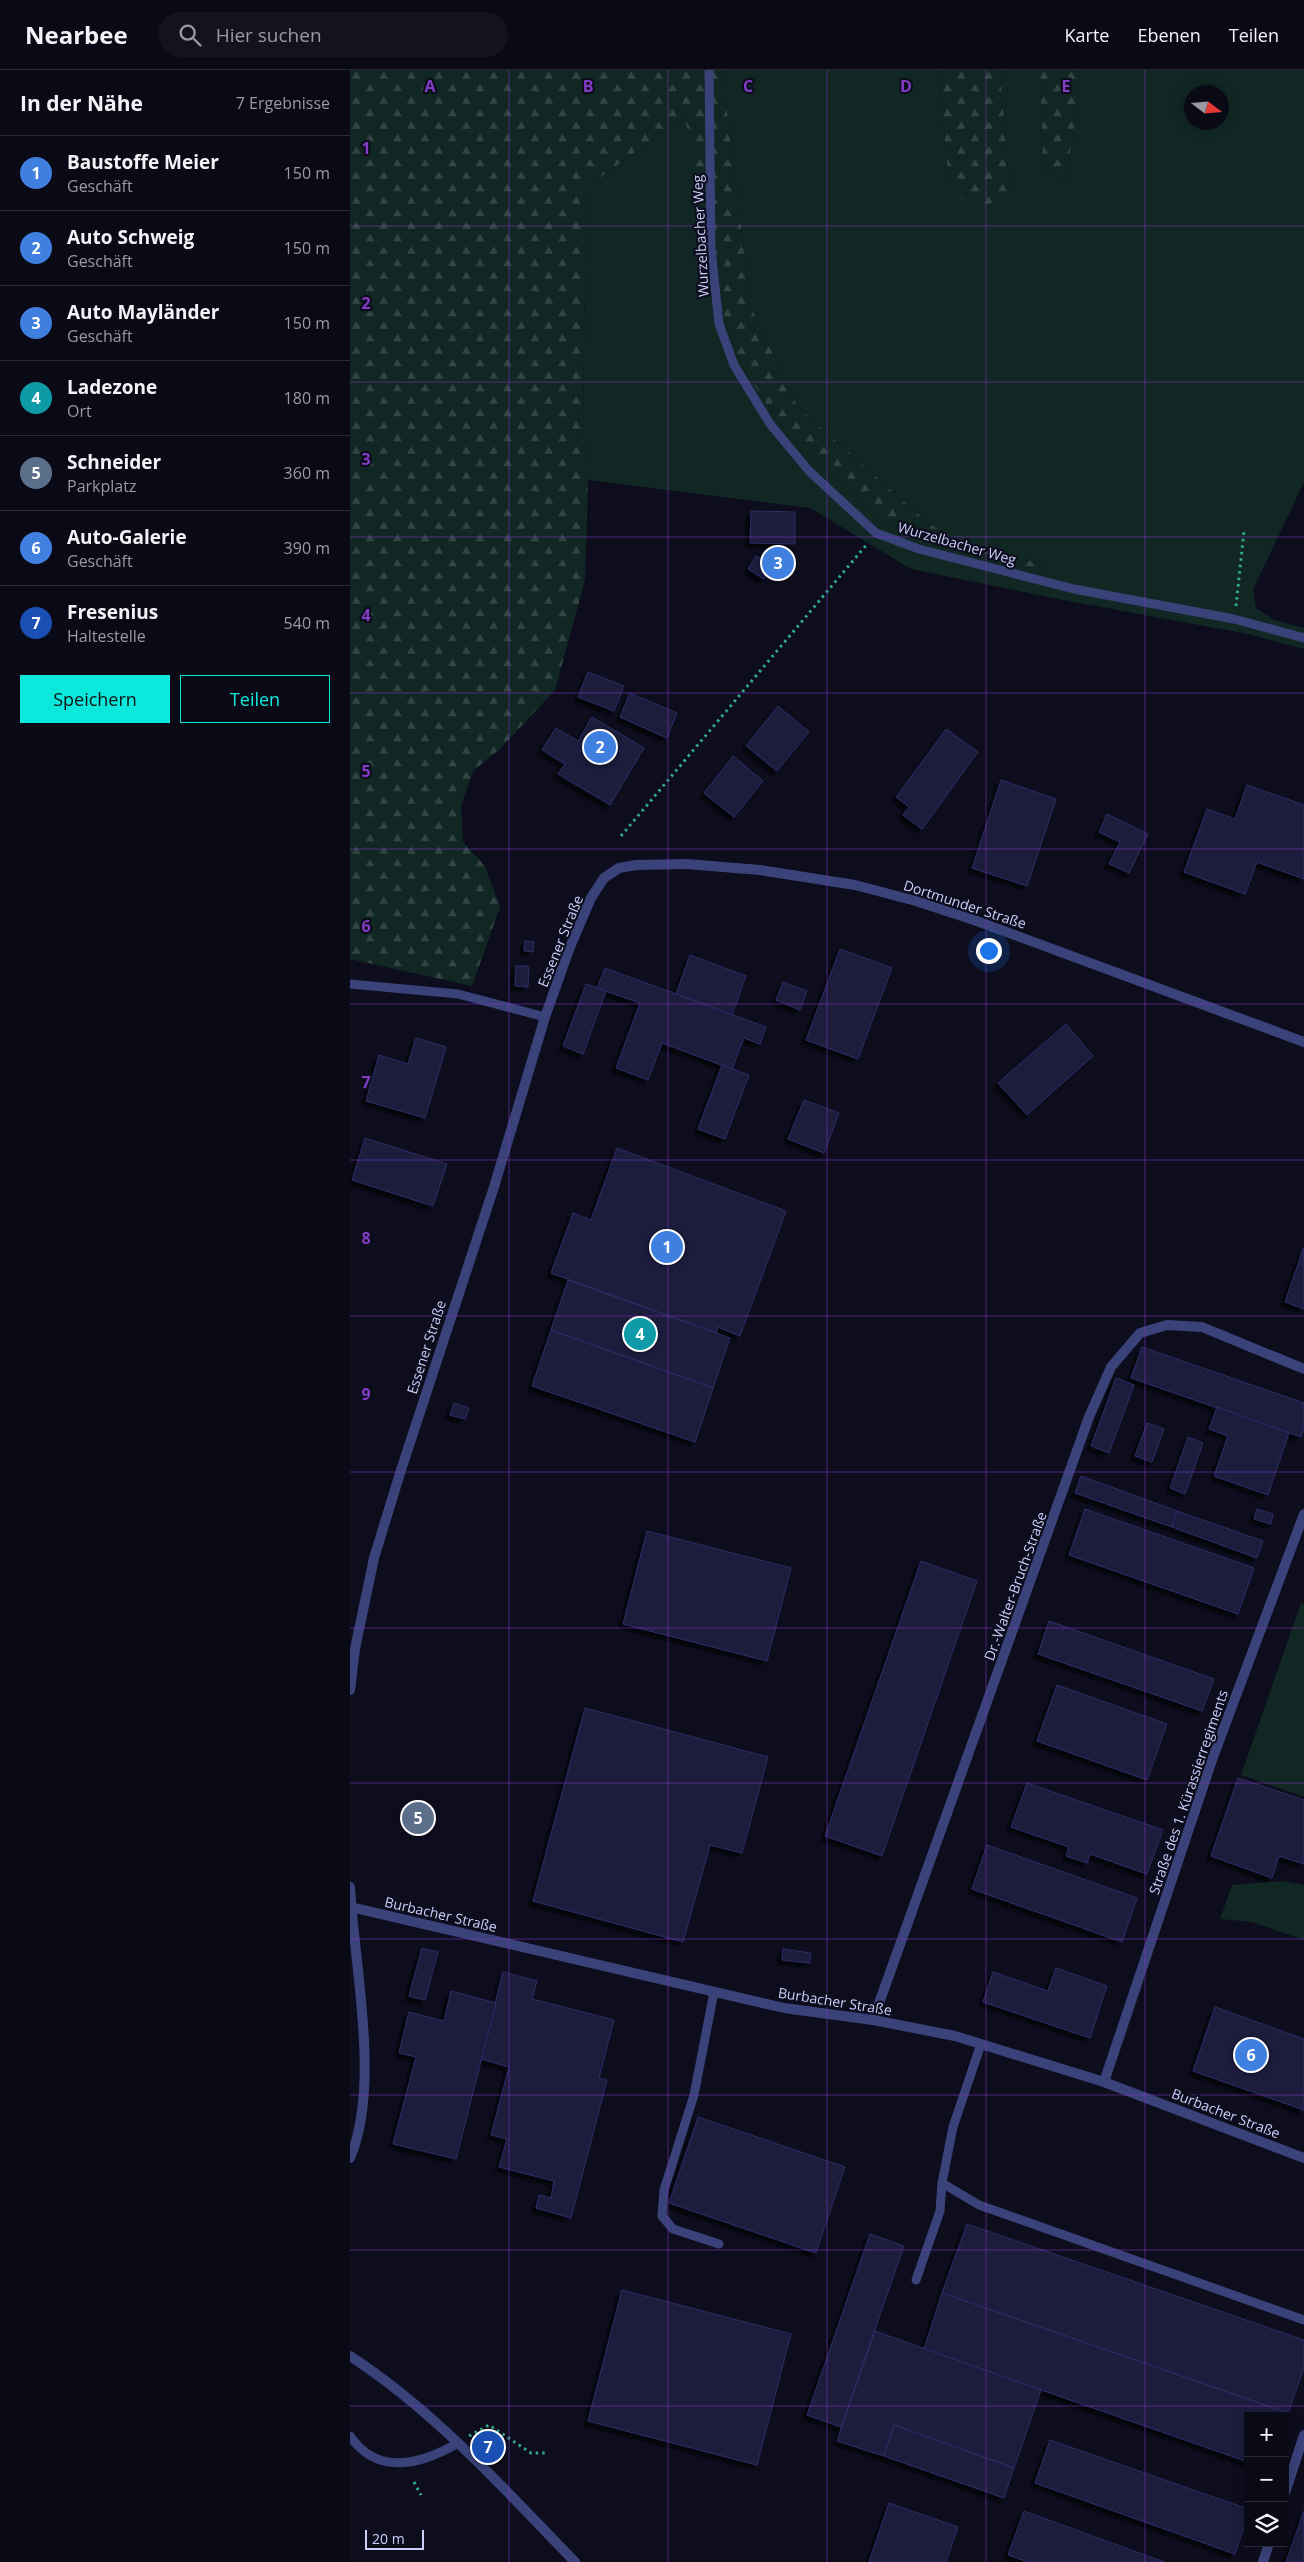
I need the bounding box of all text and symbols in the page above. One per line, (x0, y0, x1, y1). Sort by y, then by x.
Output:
search box (158, 12, 508, 57)
text: Nearbee (25, 18, 128, 51)
icon: search (176, 21, 204, 49)
text: Hier suchen (216, 22, 322, 48)
text: Karte (1065, 23, 1109, 47)
text: Ebenen (1137, 23, 1201, 47)
text: Teilen (1229, 23, 1279, 47)
text: A (424, 75, 436, 97)
text: B (583, 75, 593, 97)
text: C (743, 75, 753, 97)
text: D (900, 75, 912, 97)
text: E (1062, 75, 1071, 97)
north arrow (1184, 85, 1229, 130)
text: In der Nähe (20, 89, 143, 117)
text: 7 Ergebnisse (236, 92, 330, 114)
text: 1 (361, 137, 371, 159)
text: Baustoffe Meier (67, 149, 219, 175)
text: 1 (31, 162, 41, 184)
text: 150 m (284, 162, 330, 184)
street label: Wurzelbacher Weg (687, 174, 713, 298)
text: Geschäft (67, 175, 133, 197)
text: Auto Schweig (67, 224, 194, 250)
text: 2 (31, 237, 41, 259)
text: 150 m (284, 237, 330, 259)
text: Geschäft (67, 250, 133, 272)
text: 2 (361, 292, 371, 314)
text: Auto Mayländer (67, 299, 219, 325)
text: 3 (31, 312, 41, 334)
text: 150 m (284, 312, 330, 334)
text: Geschäft (67, 325, 133, 347)
text: Ladezone (67, 374, 157, 400)
text: 4 (31, 387, 41, 409)
text: 180 m (284, 387, 330, 409)
text: Ort (67, 400, 92, 422)
text: 3 (361, 448, 371, 470)
text: Schneider (67, 449, 161, 475)
text: 5 (31, 462, 41, 484)
text: 360 m (284, 462, 330, 484)
text: Parkplatz (67, 475, 136, 497)
street label: Wurzelbacher Weg (896, 517, 1019, 569)
text: Auto-Galerie (67, 524, 187, 550)
text: 6 (31, 537, 41, 559)
text: 390 m (284, 537, 330, 559)
pin: 3 (762, 544, 794, 582)
text: Geschäft (67, 550, 133, 572)
text: Fresenius (67, 599, 158, 625)
text: 4 (361, 604, 371, 626)
text: 7 (31, 612, 41, 634)
text: 540 m (284, 612, 330, 634)
text: Haltestelle (67, 625, 146, 647)
button: Speichern (20, 675, 170, 723)
button: Teilen (180, 675, 330, 723)
pin: 2 (584, 728, 616, 766)
text: 5 (361, 760, 371, 782)
street label: Dortmunder Straße (901, 875, 1029, 933)
street label: Essener Straße (533, 892, 587, 990)
text: 6 (361, 915, 371, 937)
your location (976, 938, 1002, 964)
text: 7 (361, 1071, 371, 1093)
text: 8 (361, 1227, 371, 1249)
pin: 1 (651, 1228, 683, 1266)
street label: Essener Straße (402, 1298, 450, 1396)
pin: 4 (624, 1315, 656, 1353)
text: 9 (361, 1383, 371, 1405)
street label: Dr.-Walter-Bruch-Straße (979, 1509, 1051, 1663)
street label: Straße des 1. Kürassierregiments (1144, 1687, 1232, 1897)
pin: 5 (402, 1799, 434, 1837)
street label: Burbacher Straße (383, 1892, 499, 1936)
street label: Burbacher Straße (777, 1983, 893, 2019)
pin: 6 (1235, 2036, 1267, 2074)
street label: Burbacher Straße (1169, 2084, 1283, 2143)
map controls (1244, 2412, 1289, 2547)
button: + (1244, 2412, 1289, 2457)
pin: 7 (472, 2428, 504, 2466)
button: − (1244, 2457, 1289, 2502)
button: layers (1244, 2502, 1289, 2547)
scale bar (365, 2527, 424, 2550)
text: 20 m (372, 2529, 405, 2548)

